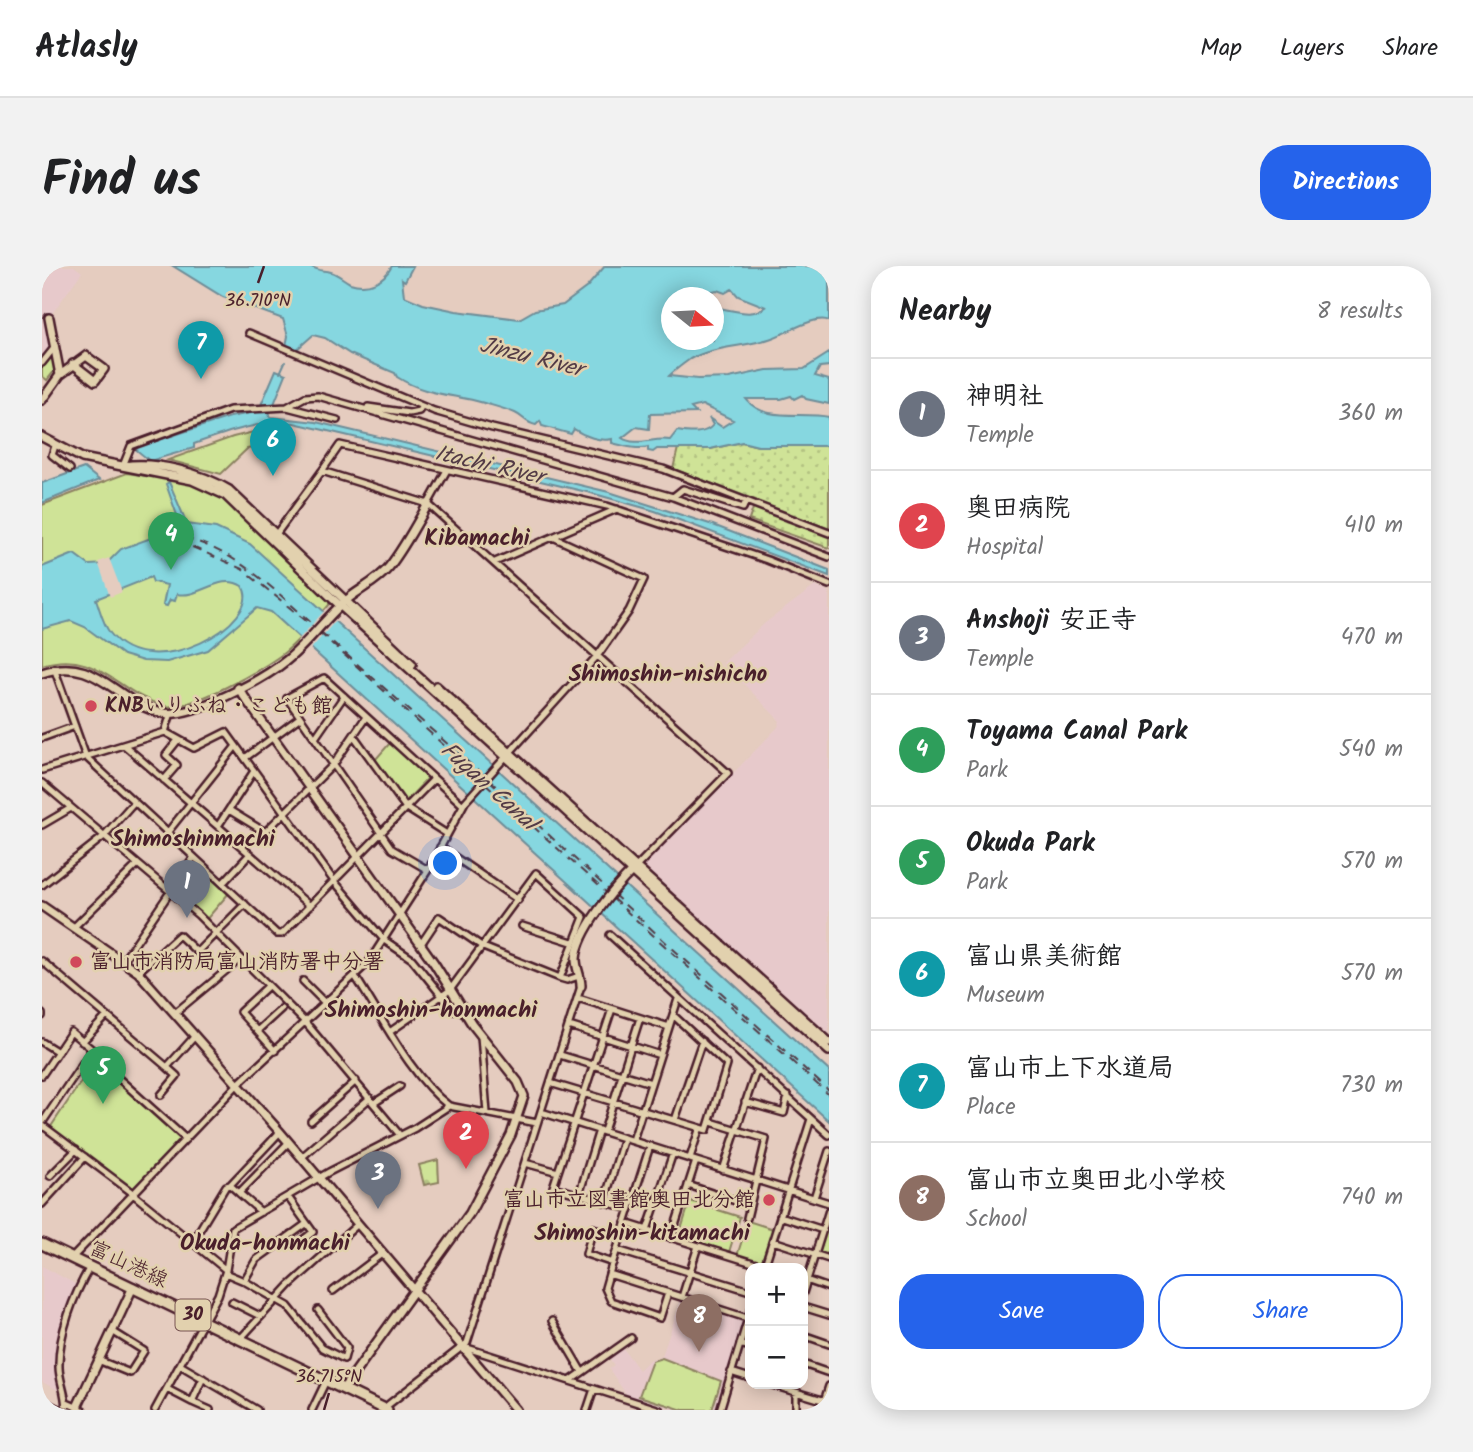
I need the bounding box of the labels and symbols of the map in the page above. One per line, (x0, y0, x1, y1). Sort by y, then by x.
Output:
text: 36.710°N (225, 287, 291, 316)
north arrow (661, 287, 724, 350)
pin: 7 (178, 321, 224, 379)
water label: Jinzu River (475, 328, 591, 389)
pin: 6 (250, 418, 296, 476)
water label: Itachi River (431, 436, 551, 497)
pin: 4 (148, 512, 194, 570)
district label: Kibamachi (424, 521, 531, 557)
district label: Shimoshin-nishicho (569, 657, 767, 693)
place label: KNBいりふね・こども館 (105, 690, 333, 723)
marker: KNBいりふね・こども館 (83, 698, 99, 714)
water label: Fugan Canal (432, 734, 548, 843)
district label: Shimoshinmachi (111, 822, 276, 858)
your location (428, 846, 462, 880)
pin: 1 (164, 860, 210, 918)
place label: 富山市消防局富山消防署中分署 (90, 946, 384, 979)
marker: 富山市消防局富山消防署中分署 (68, 954, 84, 970)
district label: Shimoshin-honmachi (325, 993, 538, 1029)
pin: 5 (80, 1046, 126, 1104)
pin: 2 (443, 1111, 489, 1169)
pin: 3 (355, 1151, 401, 1209)
place label: 富山市立図書館奥田北分館 (503, 1184, 755, 1217)
marker: 富山市立図書館奥田北分館 (761, 1192, 777, 1208)
district label: Shimoshin-kitamachi (534, 1216, 751, 1252)
district label: Okuda-honmachi (180, 1226, 351, 1262)
street label: 富山港線 (83, 1232, 173, 1298)
pin: 8 (676, 1294, 722, 1352)
road number: 30 (176, 1300, 210, 1330)
text: 36.715°N (296, 1363, 362, 1392)

